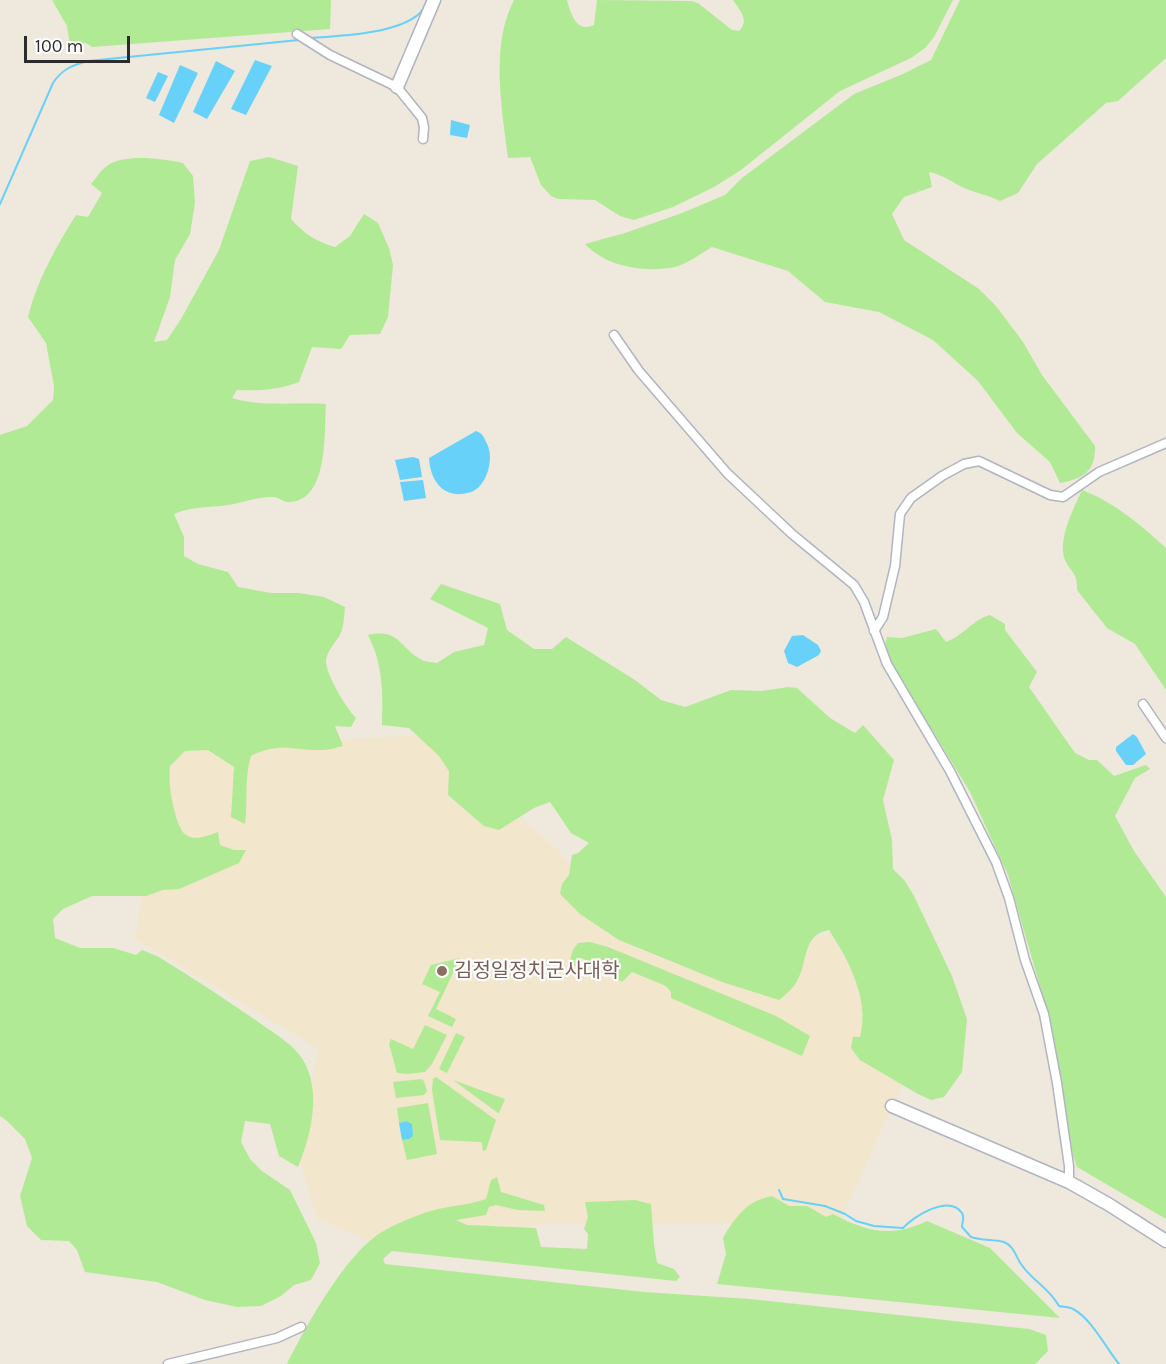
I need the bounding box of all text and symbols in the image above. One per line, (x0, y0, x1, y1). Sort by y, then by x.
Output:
scale bar (27, 24, 134, 62)
text: 100 m (35, 35, 83, 57)
place label: 김정일정치군사대학 (454, 959, 620, 983)
marker: 김정일정치군사대학 (435, 964, 449, 978)

